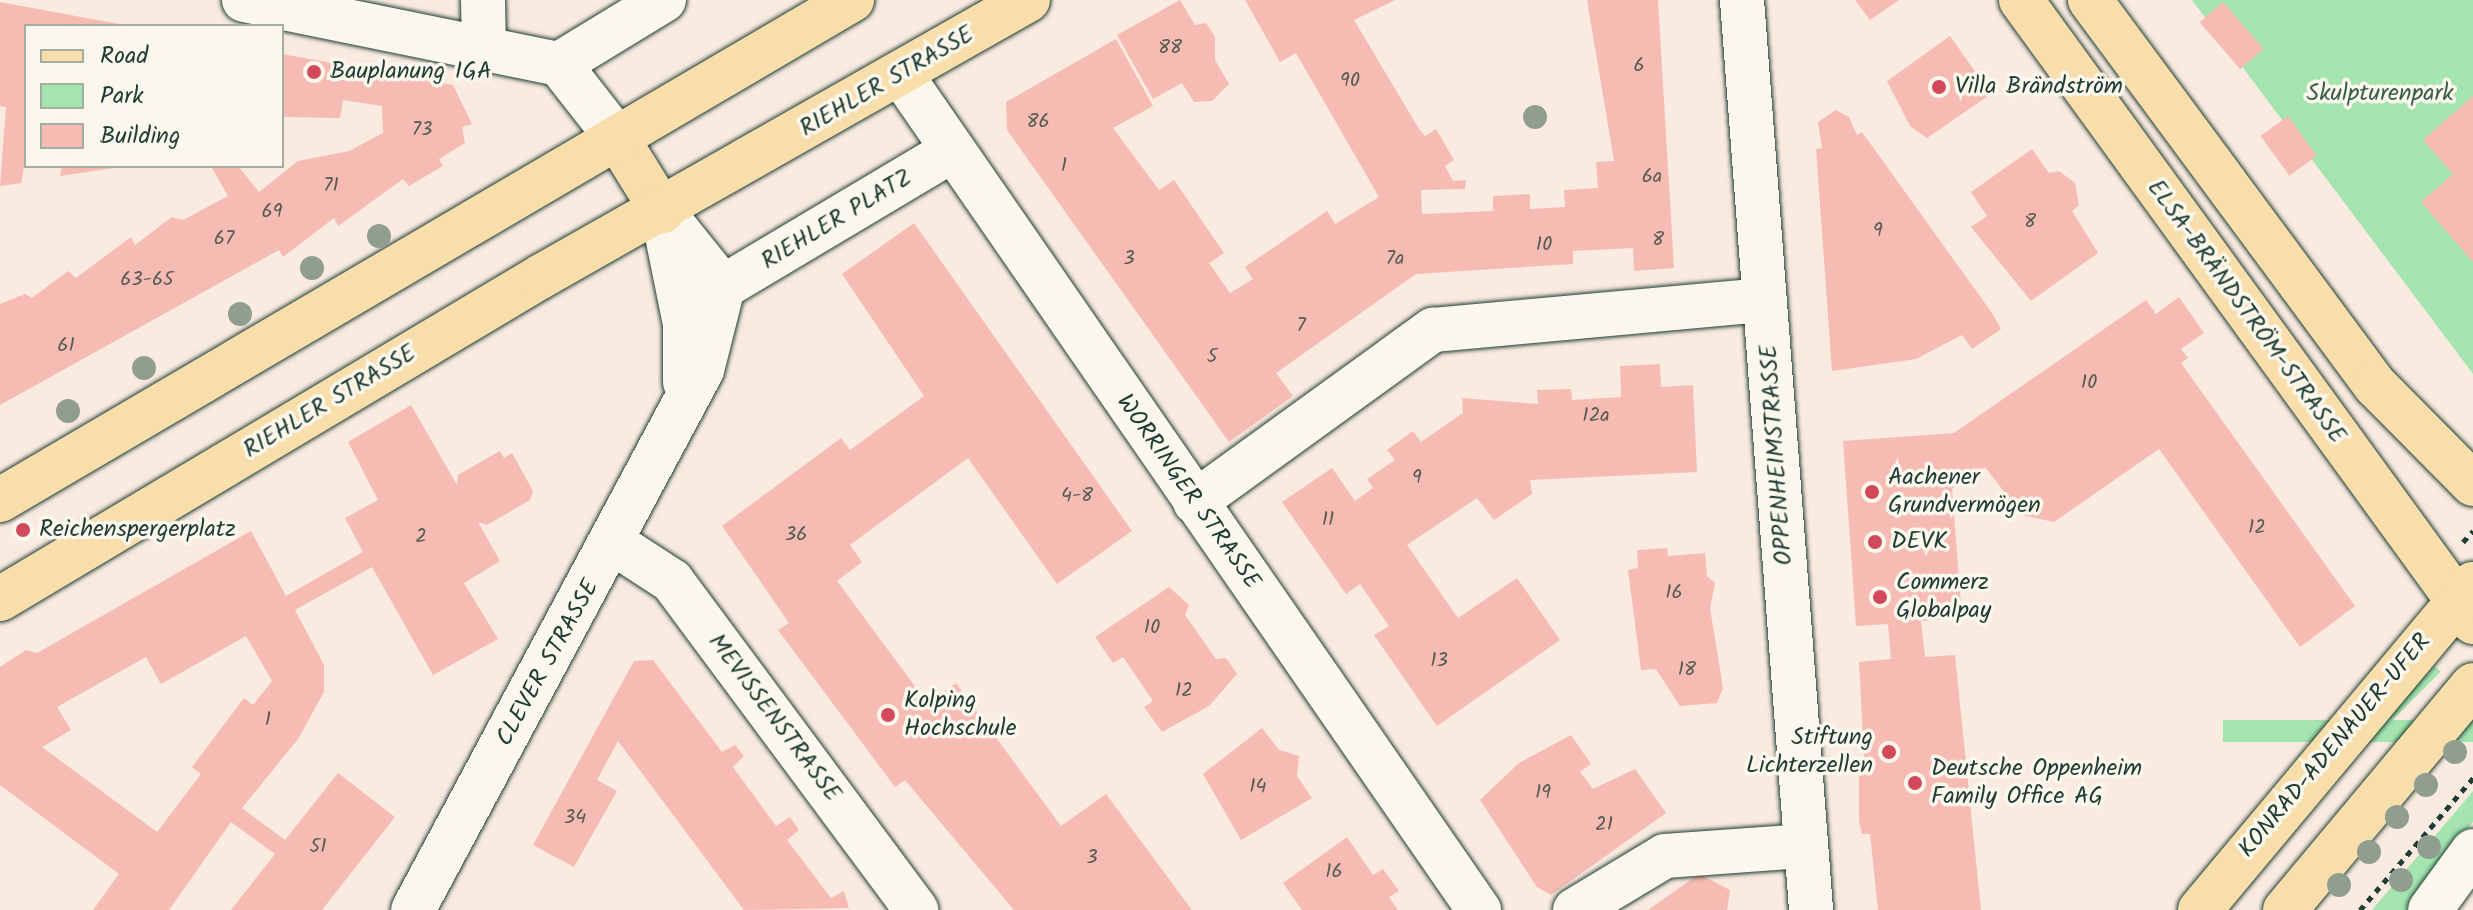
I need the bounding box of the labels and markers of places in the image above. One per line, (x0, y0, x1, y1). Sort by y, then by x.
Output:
place label: Bauplanung IGA (330, 58, 492, 86)
marker: Bauplanung IGA (305, 63, 323, 81)
place label: Villa Brändström (1955, 73, 2123, 101)
marker: Villa Brändström (1930, 78, 1948, 96)
place label: Aachener Grundvermögen (1888, 464, 2041, 520)
marker: Aachener Grundvermögen (1863, 483, 1881, 501)
place label: Reichenspergerplatz (39, 516, 236, 544)
marker: Reichenspergerplatz (14, 521, 32, 539)
place label: DEVK (1891, 528, 1947, 556)
marker: DEVK (1866, 533, 1884, 551)
place label: Commerz Globalpay (1896, 569, 1991, 625)
marker: Commerz Globalpay (1871, 588, 1889, 606)
place label: Kolping Hochschule (904, 687, 1016, 743)
marker: Kolping Hochschule (879, 706, 897, 724)
place label: Stiftung Lichterzellen (1746, 724, 1873, 780)
marker: Stiftung Lichterzellen (1880, 743, 1898, 761)
place label: Deutsche Oppenheim Family Office AG (1931, 755, 2142, 811)
marker: Deutsche Oppenheim Family Office AG (1906, 774, 1924, 792)

